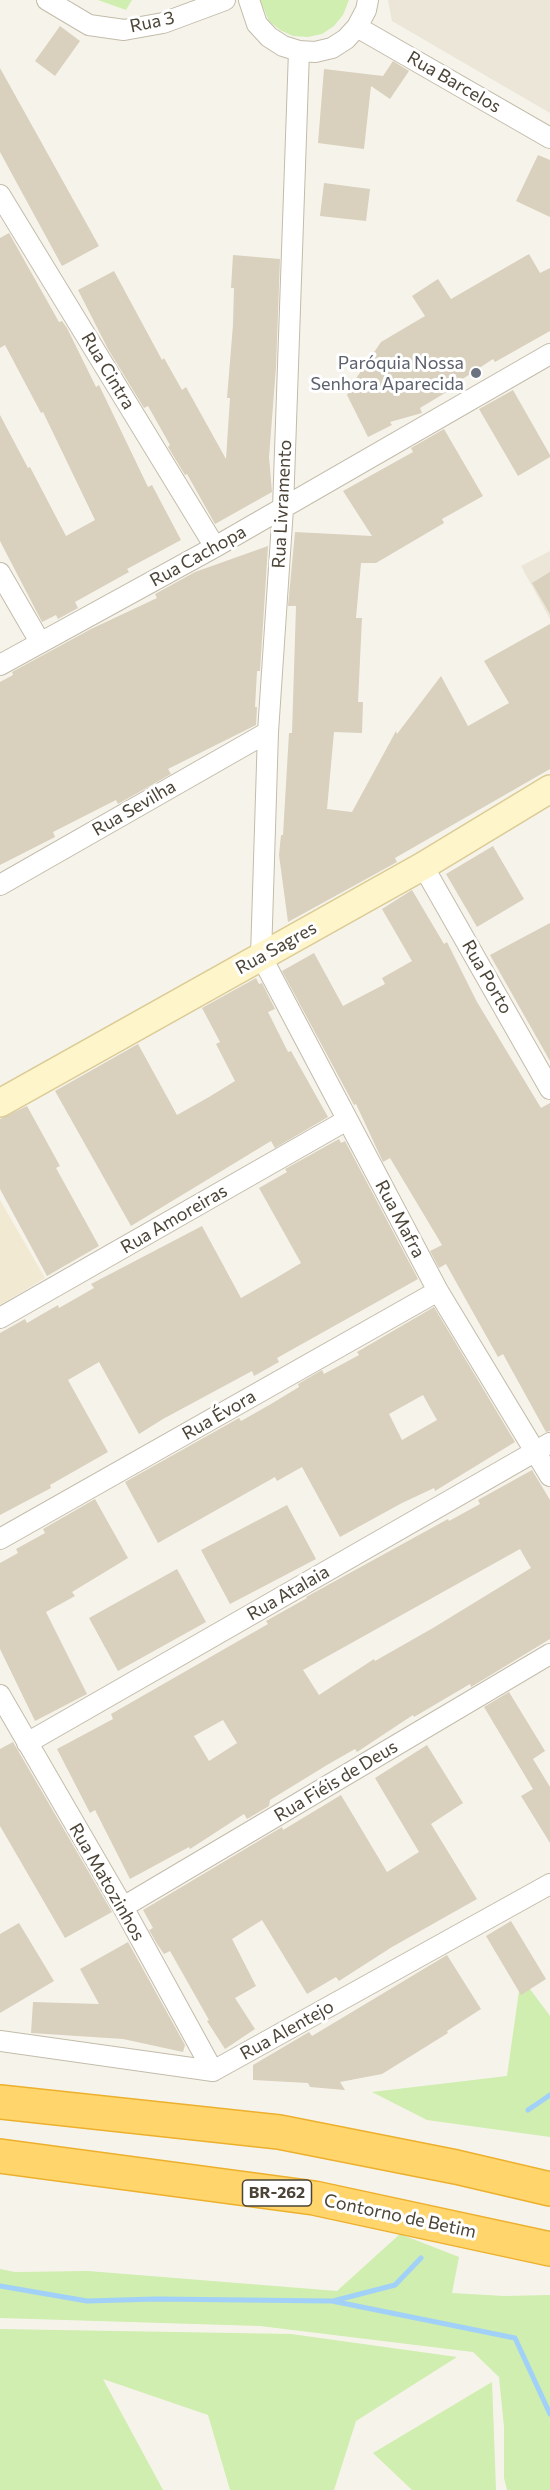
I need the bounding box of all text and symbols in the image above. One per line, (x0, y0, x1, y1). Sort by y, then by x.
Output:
street label: Rua 3 (128, 7, 176, 37)
street label: Rua Barcelos (403, 47, 505, 117)
street label: Rua Cintra (77, 329, 139, 413)
place label: Paróquia Nossa Senhora Aparecida (311, 352, 464, 394)
marker: Paróquia Nossa Senhora Aparecida (469, 366, 483, 380)
street label: Rua Livramento (268, 439, 296, 569)
street label: Rua Cachopa (146, 521, 250, 591)
street label: Rua Sevilha (88, 775, 180, 841)
street label: Rua Sagres (232, 917, 320, 979)
street label: Rua Porto (457, 936, 517, 1018)
street label: Rua Mafra (371, 1176, 429, 1262)
street label: Rua Amoreiras (117, 1180, 231, 1258)
street label: Rua Évora (178, 1385, 260, 1445)
street label: Rua Atalaia (243, 1561, 333, 1625)
street label: Rua Fiéis de Deus (270, 1736, 402, 1826)
street label: Rua Matozinhos (65, 1819, 149, 1945)
street label: Rua Alentejo (236, 1995, 338, 2065)
road number: BR-262 (242, 2180, 312, 2206)
street label: Contorno de Betim (322, 2189, 478, 2243)

